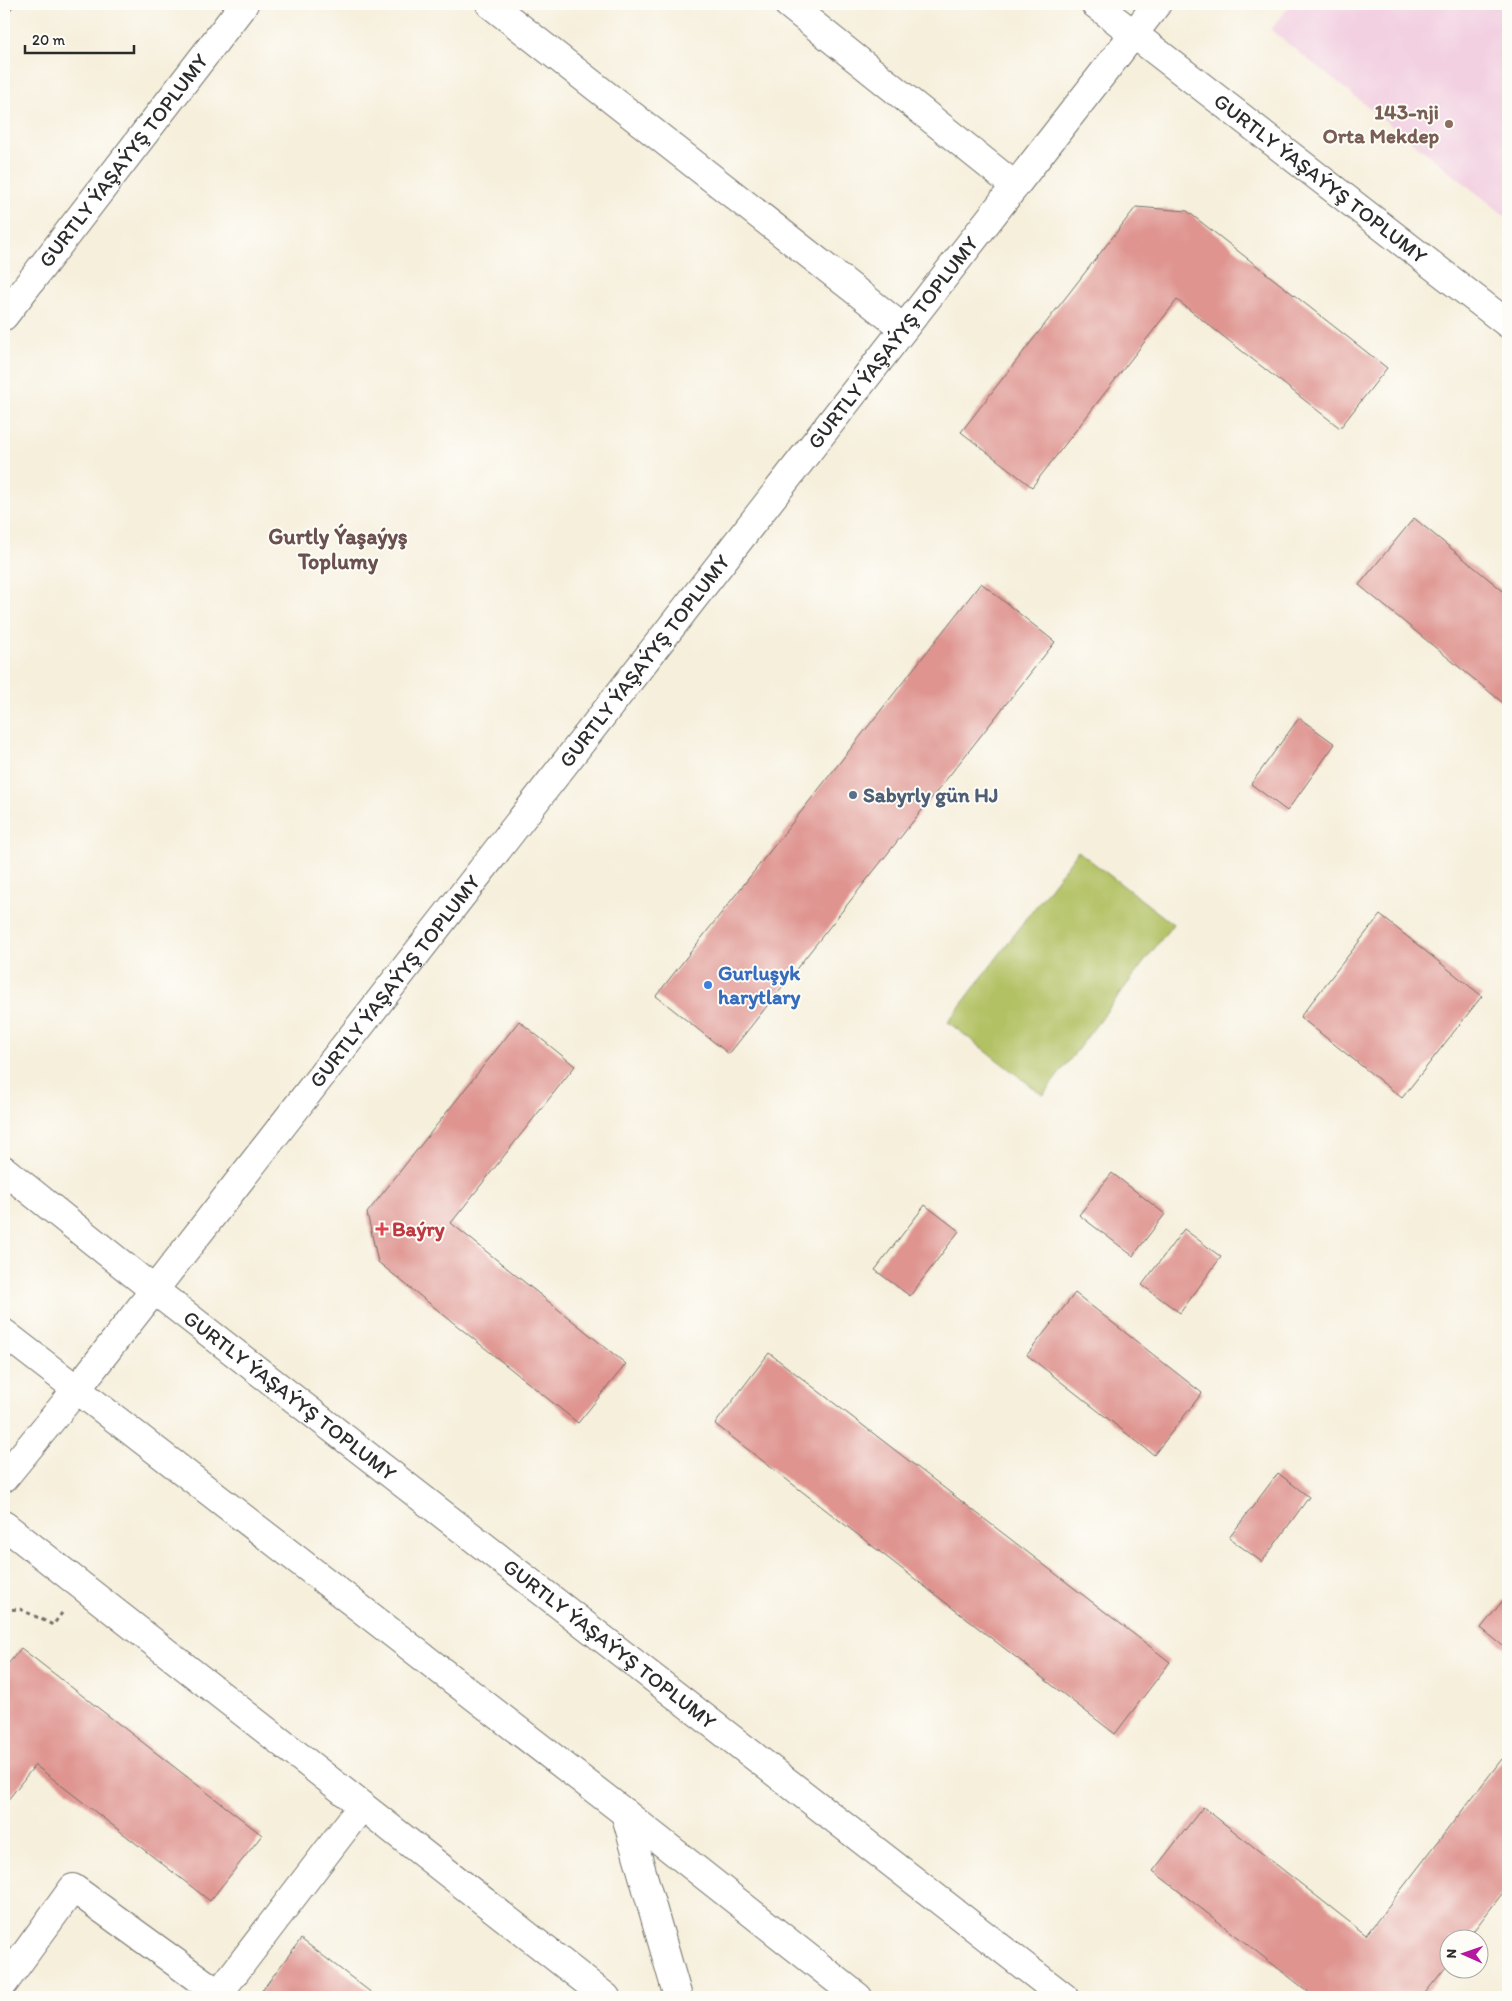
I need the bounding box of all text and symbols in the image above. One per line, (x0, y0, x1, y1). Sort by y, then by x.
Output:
scale bar (25, 22, 134, 54)
text: 20 m (32, 31, 66, 49)
street label: GURTLY ÝAŞAÝYŞ TOPLUMY (33, 49, 213, 272)
street label: GURTLY ÝAŞAÝYŞ TOPLUMY (1209, 88, 1432, 269)
place label: 143-nji Orta Mekdep (1323, 99, 1439, 149)
marker: 143-nji Orta Mekdep (1443, 118, 1455, 130)
street label: GURTLY ÝAŞAÝYŞ TOPLUMY (802, 231, 983, 454)
district label: Gurtly Ýaşaýyş Toplumy (268, 523, 408, 575)
street label: GURTLY ÝAŞAÝYŞ TOPLUMY (553, 550, 735, 772)
place label: Sabyrly gün HJ (863, 782, 999, 808)
marker: Sabyrly gün HJ (847, 789, 859, 801)
street label: GURTLY ÝAŞAÝYŞ TOPLUMY (304, 870, 485, 1092)
place label: Gurluşyk harytlary (718, 960, 801, 1010)
marker: Gurluşyk harytlary (702, 979, 714, 991)
place label: Baýry (392, 1216, 445, 1242)
marker: Baýry (376, 1223, 388, 1235)
street label: GURTLY ÝAŞAÝYŞ TOPLUMY (179, 1305, 401, 1486)
street label: GURTLY ÝAŞAÝYŞ TOPLUMY (498, 1553, 721, 1734)
north arrow (1440, 1928, 1490, 1978)
text: N (1443, 1949, 1460, 1959)

